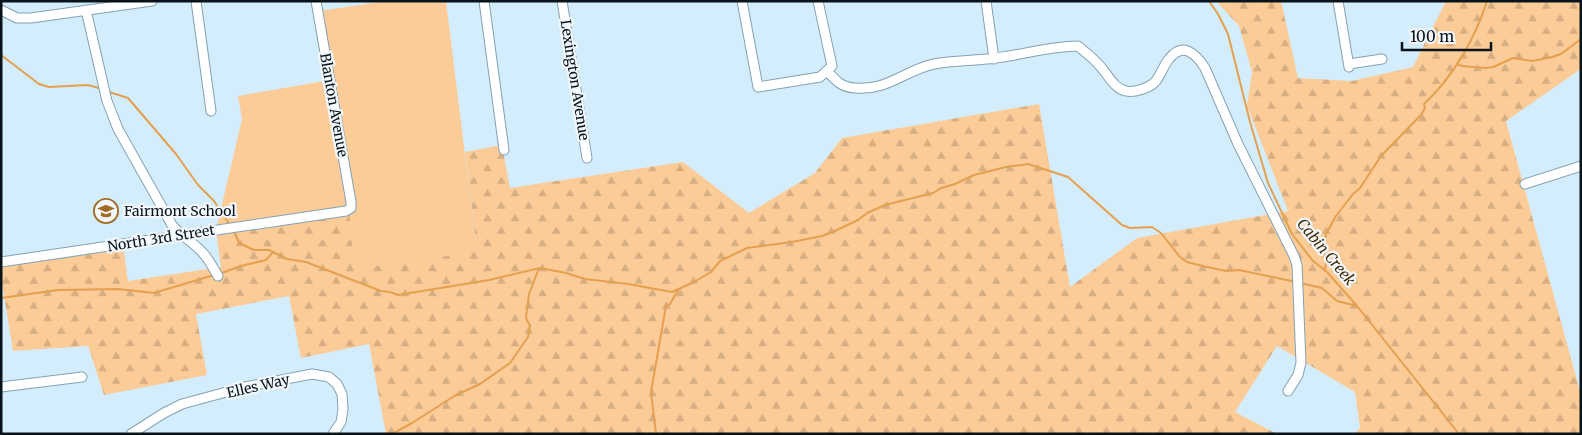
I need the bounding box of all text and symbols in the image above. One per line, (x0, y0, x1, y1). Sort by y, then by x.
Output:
street label: Lexington Avenue (557, 18, 593, 142)
scale bar (1402, 20, 1491, 52)
text: 100 m (1410, 27, 1454, 46)
street label: Blanton Avenue (316, 52, 352, 158)
school or university icon: Fairmont School (93, 198, 119, 224)
place label: Fairmont School (124, 202, 236, 220)
water label: Cabin Creek (1293, 214, 1360, 289)
street label: North 3rd Street (106, 221, 217, 255)
street label: Elles Way (225, 370, 292, 402)

